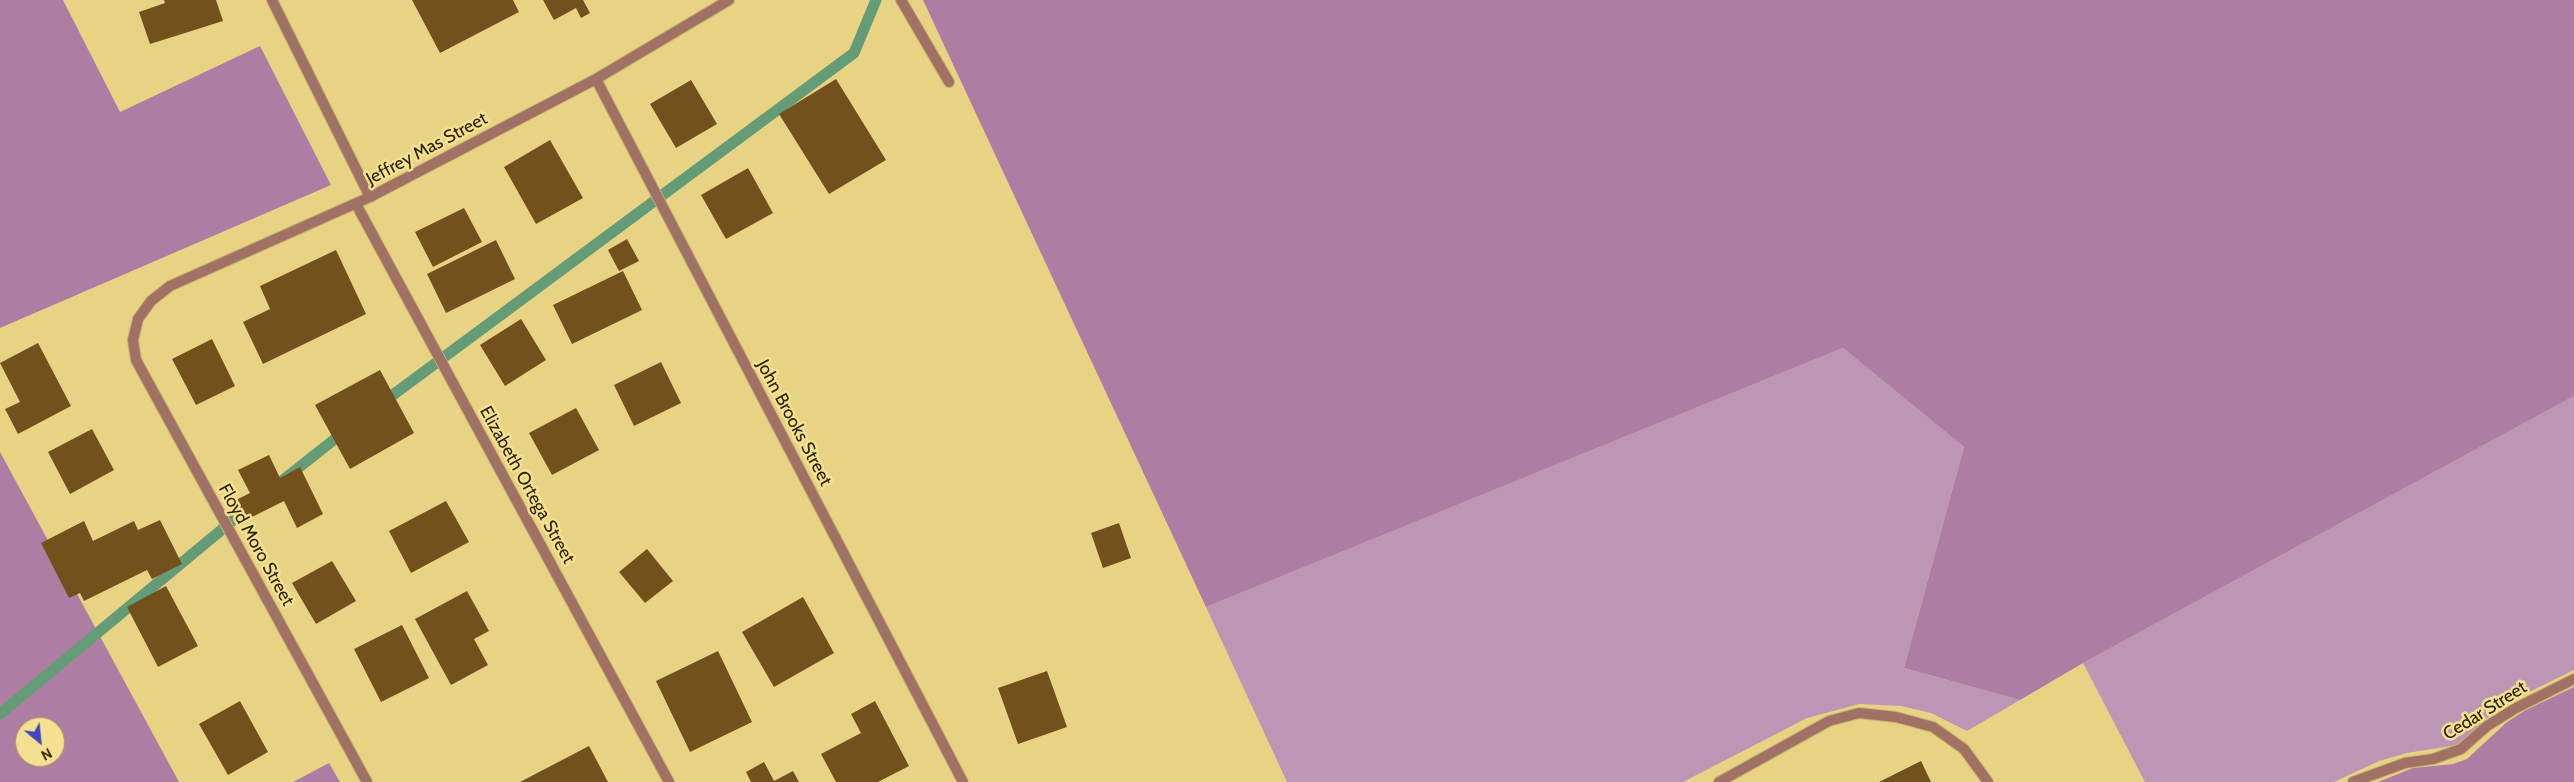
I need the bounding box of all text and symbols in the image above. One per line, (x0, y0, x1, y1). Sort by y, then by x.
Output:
street label: Jeffrey Mas Street (363, 108, 491, 190)
street label: John Brooks Street (752, 356, 836, 490)
street label: Elizabeth Ortega Street (475, 402, 579, 568)
street label: Floyd Moro Street (214, 480, 298, 610)
street label: Cedar Street (2439, 677, 2531, 745)
north arrow (15, 717, 65, 767)
text: N (38, 744, 55, 765)

